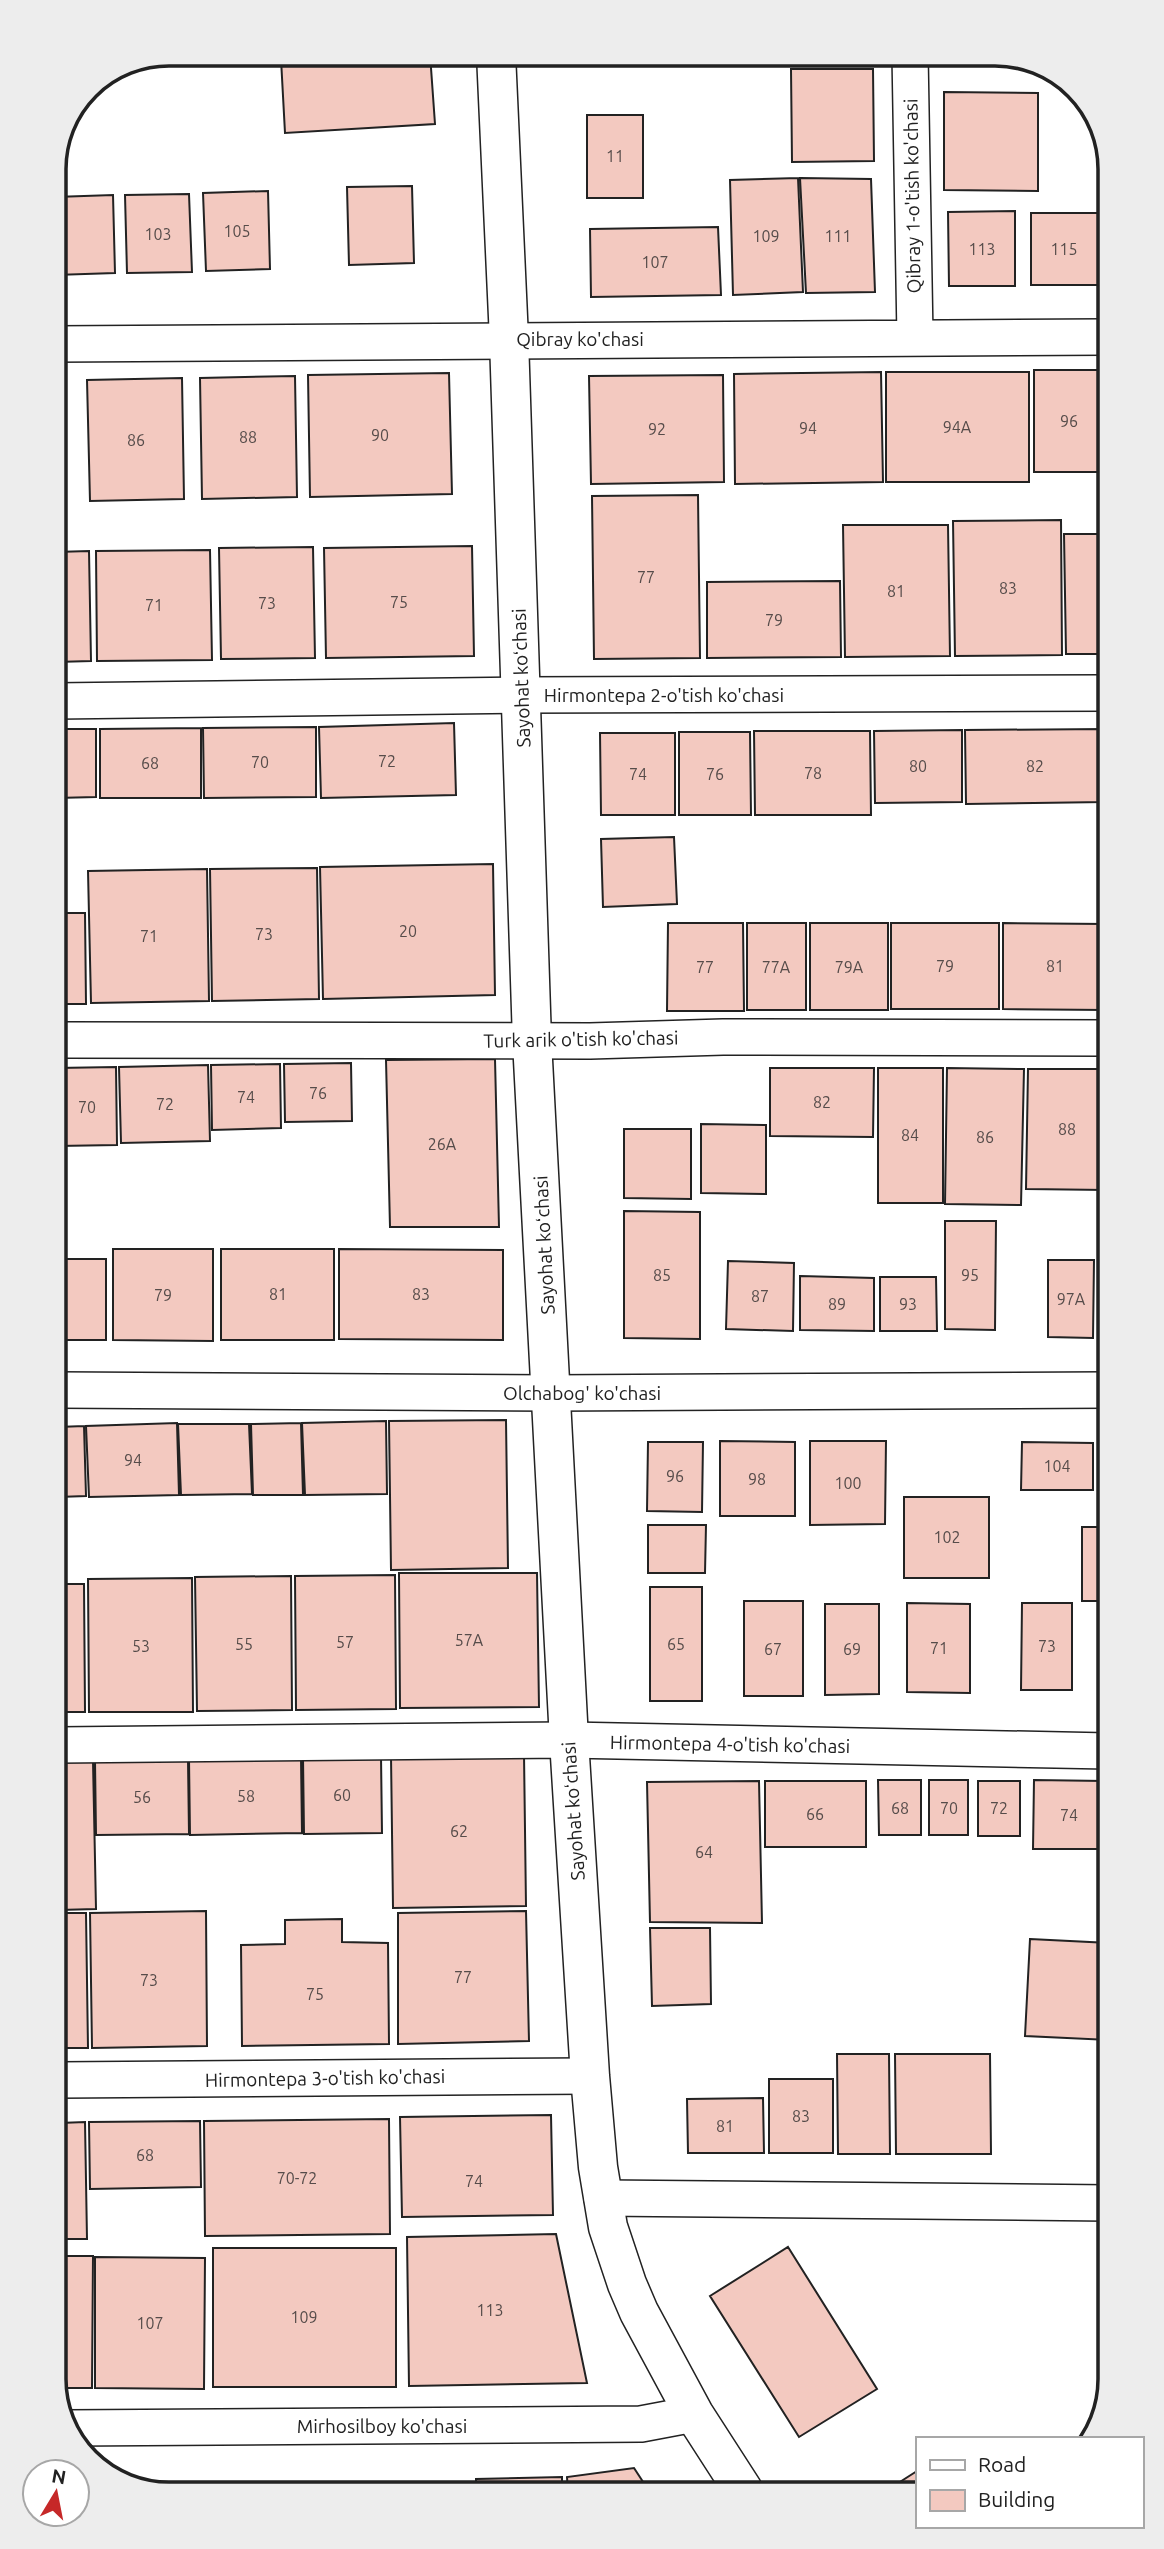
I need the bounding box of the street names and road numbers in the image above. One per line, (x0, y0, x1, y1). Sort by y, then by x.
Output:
street label: Qibray 1-o'tish ko'chasi (899, 98, 925, 294)
street label: Qibray ko'chasi (516, 328, 644, 350)
street label: Sayohat koʻchasi (508, 608, 534, 748)
street label: Hirmontepa 2-o'tish ko'chasi (544, 684, 784, 706)
street label: Turk arik o'tish ko'chasi (483, 1026, 679, 1052)
street label: Sayohat koʻchasi (529, 1175, 559, 1315)
street label: Olchabog' ko'chasi (503, 1382, 661, 1404)
street label: Hirmontepa 4-o'tish ko'chasi (610, 1731, 850, 1757)
street label: Sayohat koʻchasi (557, 1741, 589, 1881)
street label: Hirmontepa 3-o'tish ko'chasi (205, 2065, 445, 2091)
street label: Mirhosilboy ko'chasi (297, 2415, 467, 2437)

